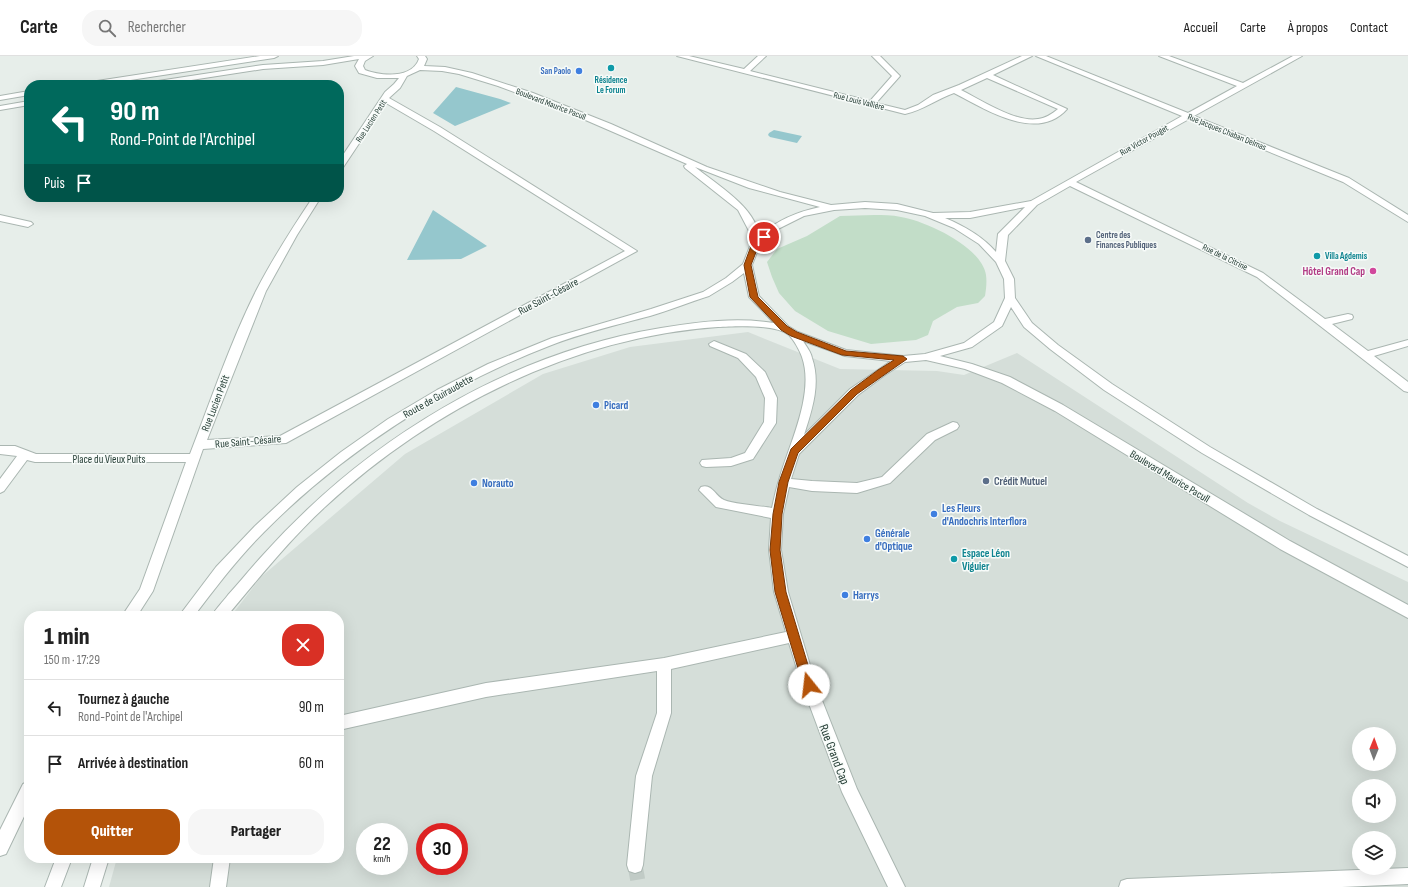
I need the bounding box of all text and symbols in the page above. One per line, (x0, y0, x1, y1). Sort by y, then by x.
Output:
search box (82, 10, 362, 46)
text: Carte (20, 16, 58, 39)
icon: search (96, 17, 118, 39)
text: Rechercher (128, 18, 186, 37)
text: Accueil (1184, 19, 1218, 36)
text: Carte (1240, 19, 1266, 36)
text: À propos (1288, 19, 1328, 36)
text: Contact (1350, 19, 1388, 36)
marker: Résidence Le Forum (606, 63, 616, 73)
place label: San Paolo (541, 66, 571, 77)
marker: San Paolo (574, 66, 584, 76)
place label: Résidence Le Forum (595, 75, 628, 96)
street label: Boulevard Maurice Pacull (514, 86, 588, 123)
street label: Rue Louis Vallière (832, 90, 886, 113)
text: 90 m (110, 95, 160, 128)
icon: left (44, 96, 96, 148)
street label: Rue Lucien Petit (354, 98, 389, 145)
street label: Rue Jacques Chaban Delmas (1186, 112, 1268, 153)
street label: Rue Victor Pouget (1118, 122, 1171, 158)
text: Rond-Point de l'Archipel (110, 129, 255, 150)
icon: arrive (73, 172, 95, 194)
text: Puis (44, 174, 65, 193)
pin (747, 220, 781, 254)
icon: arrive (753, 226, 775, 248)
place label: Centre des Finances Publiques (1096, 230, 1157, 251)
marker: Centre des Finances Publiques (1083, 235, 1093, 245)
street label: Rue de la Citrine (1200, 242, 1249, 273)
marker: Villa Agdemis (1312, 251, 1322, 261)
place label: Villa Agdemis (1325, 251, 1368, 262)
place label: Hôtel Grand Cap (1302, 265, 1365, 278)
marker: Hôtel Grand Cap (1368, 266, 1378, 276)
street label: Rue Saint-Césaire (516, 275, 581, 318)
street label: Rue Lucien Petit (199, 372, 232, 433)
street label: Route de Guiraudette (401, 372, 476, 421)
place label: Picard (604, 399, 629, 412)
marker: Picard (591, 400, 601, 410)
street label: Rue Saint-Césaire (214, 432, 282, 451)
street label: Boulevard Maurice Pacull (1127, 447, 1212, 505)
street label: Place du Vieux Puits (73, 453, 145, 466)
place label: Crédit Mutuel (994, 475, 1047, 488)
marker: Crédit Mutuel (981, 476, 991, 486)
place label: Norauto (482, 477, 514, 490)
marker: Norauto (469, 478, 479, 488)
place label: Les Fleurs d'Andochris Interflora (942, 502, 1027, 528)
marker: Les Fleurs d'Andochris Interflora (929, 509, 939, 519)
place label: Générale d'Optique (875, 527, 913, 553)
marker: Générale d'Optique (862, 534, 872, 544)
place label: Espace Léon Viguier (962, 547, 1010, 573)
marker: Espace Léon Viguier (949, 554, 959, 564)
place label: Harrys (853, 589, 879, 602)
marker: Harrys (840, 590, 850, 600)
text: 1 min (44, 622, 90, 651)
button: close (282, 624, 324, 666)
text: 150 m · 17:29 (44, 652, 100, 668)
position arrow (788, 664, 830, 706)
text: Tournez à gauche (78, 690, 169, 709)
icon: left (44, 697, 66, 719)
text: 90 m (299, 698, 324, 717)
text: Rond-Point de l'Archipel (78, 709, 183, 725)
street label: Rue Grand Cap (815, 722, 853, 787)
north arrow (1352, 727, 1396, 771)
map controls (1352, 727, 1396, 875)
icon: arrive (44, 753, 66, 775)
text: Arrivée à destination (78, 754, 188, 773)
text: 60 m (299, 754, 324, 773)
button: sound (1352, 779, 1396, 823)
button: Quitter (44, 809, 180, 855)
button: Partager (188, 809, 324, 855)
speed limit sign: 30 (416, 823, 468, 875)
button: layers (1352, 831, 1396, 875)
text: 22 (373, 832, 391, 856)
text: km/h (373, 853, 391, 865)

